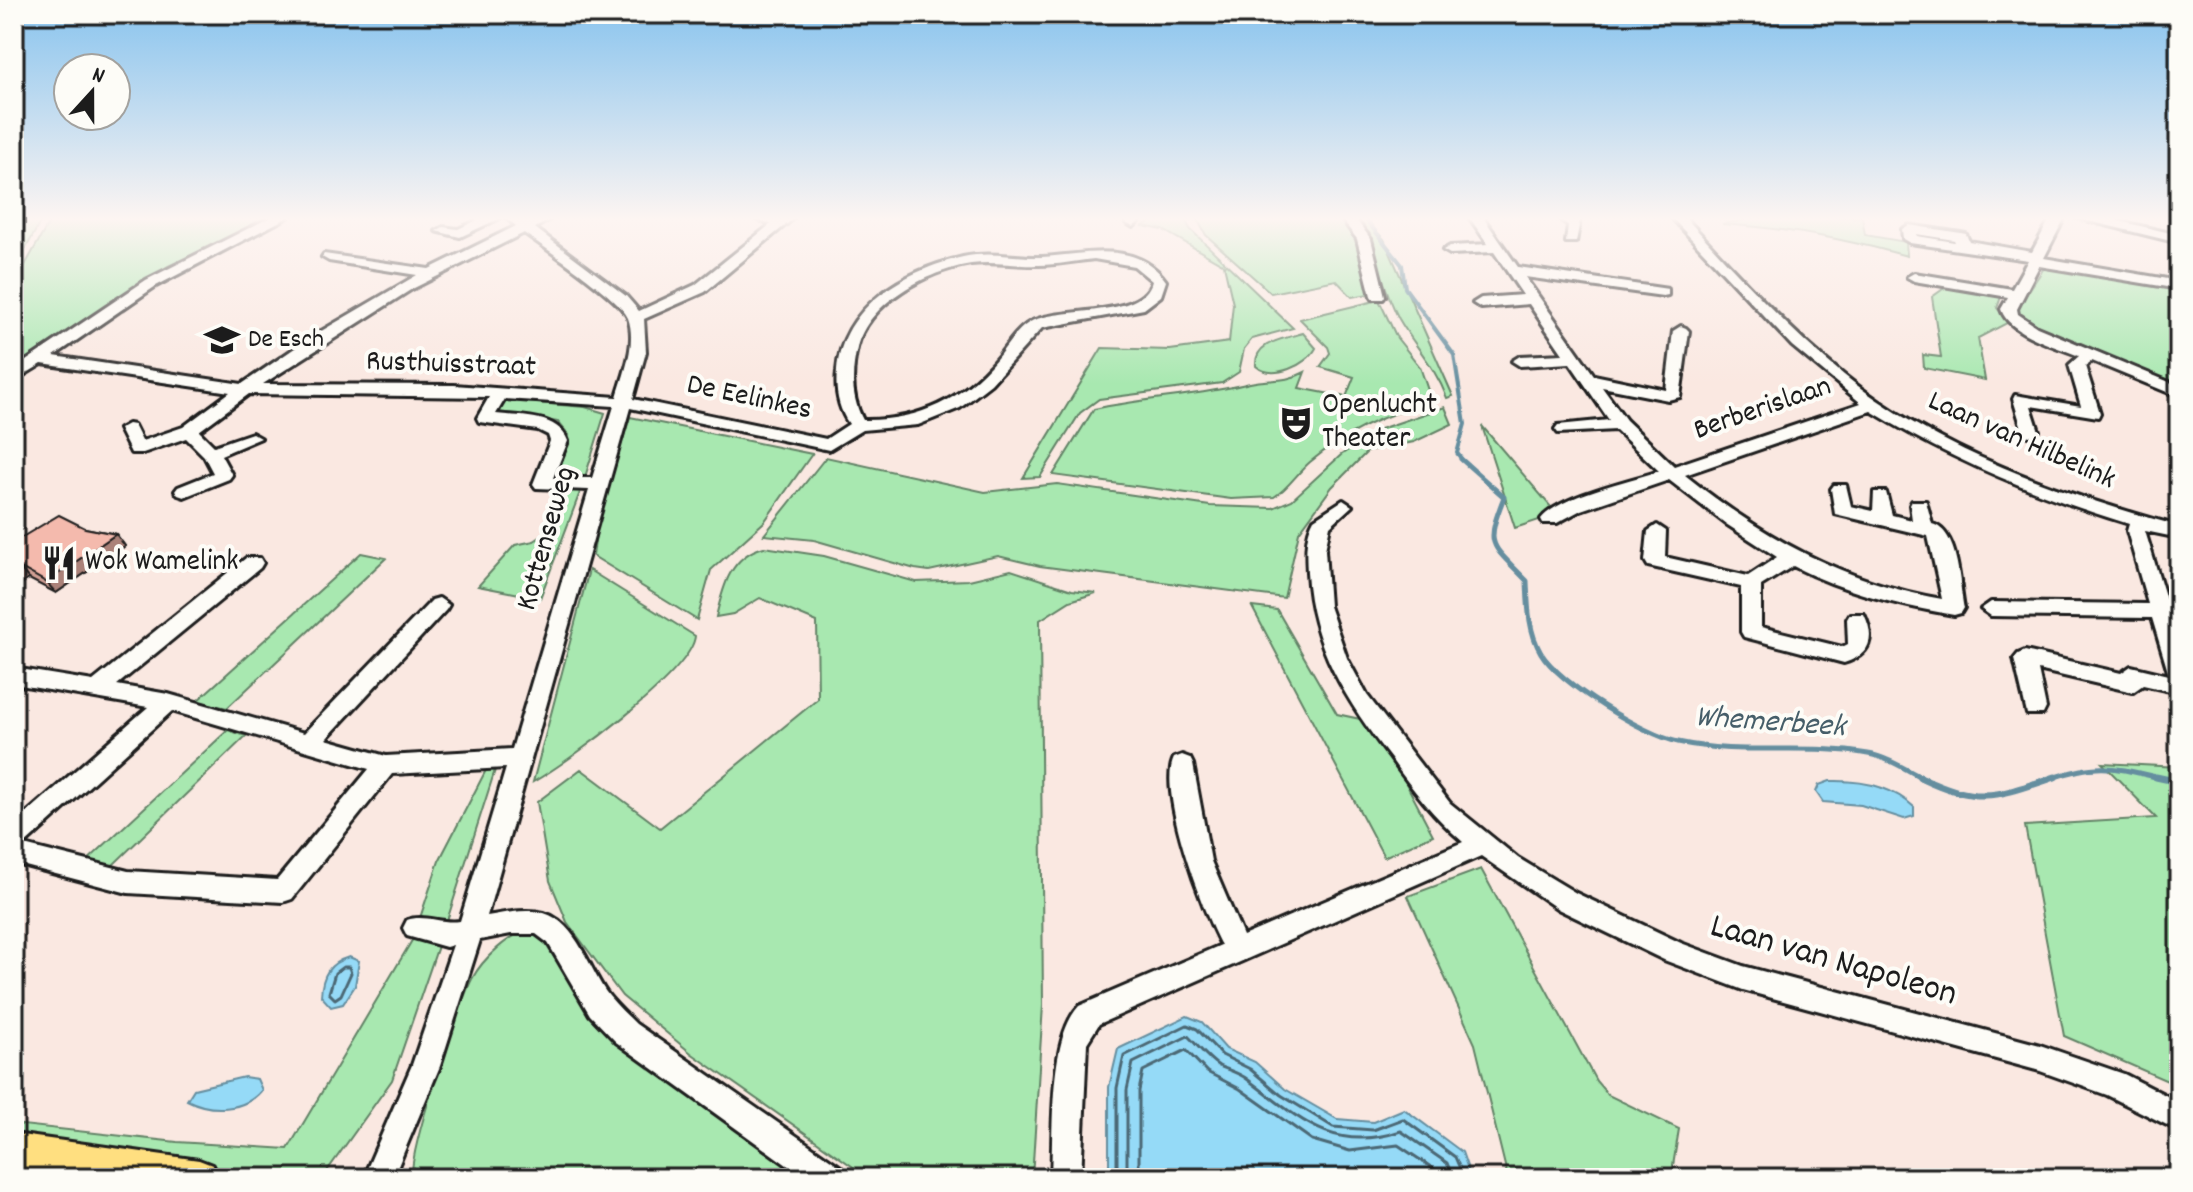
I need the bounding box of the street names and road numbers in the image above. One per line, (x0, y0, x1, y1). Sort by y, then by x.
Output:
street label: Rusthuisstraat (365, 342, 537, 390)
street label: De Eelinkes (682, 365, 816, 433)
street label: Berberislaan (1688, 366, 1838, 454)
street label: Laan van Hilbelink (1920, 381, 2122, 503)
street label: Kottenseweg (507, 462, 589, 616)
street label: Laan van Napoleon (1704, 902, 1962, 1022)

